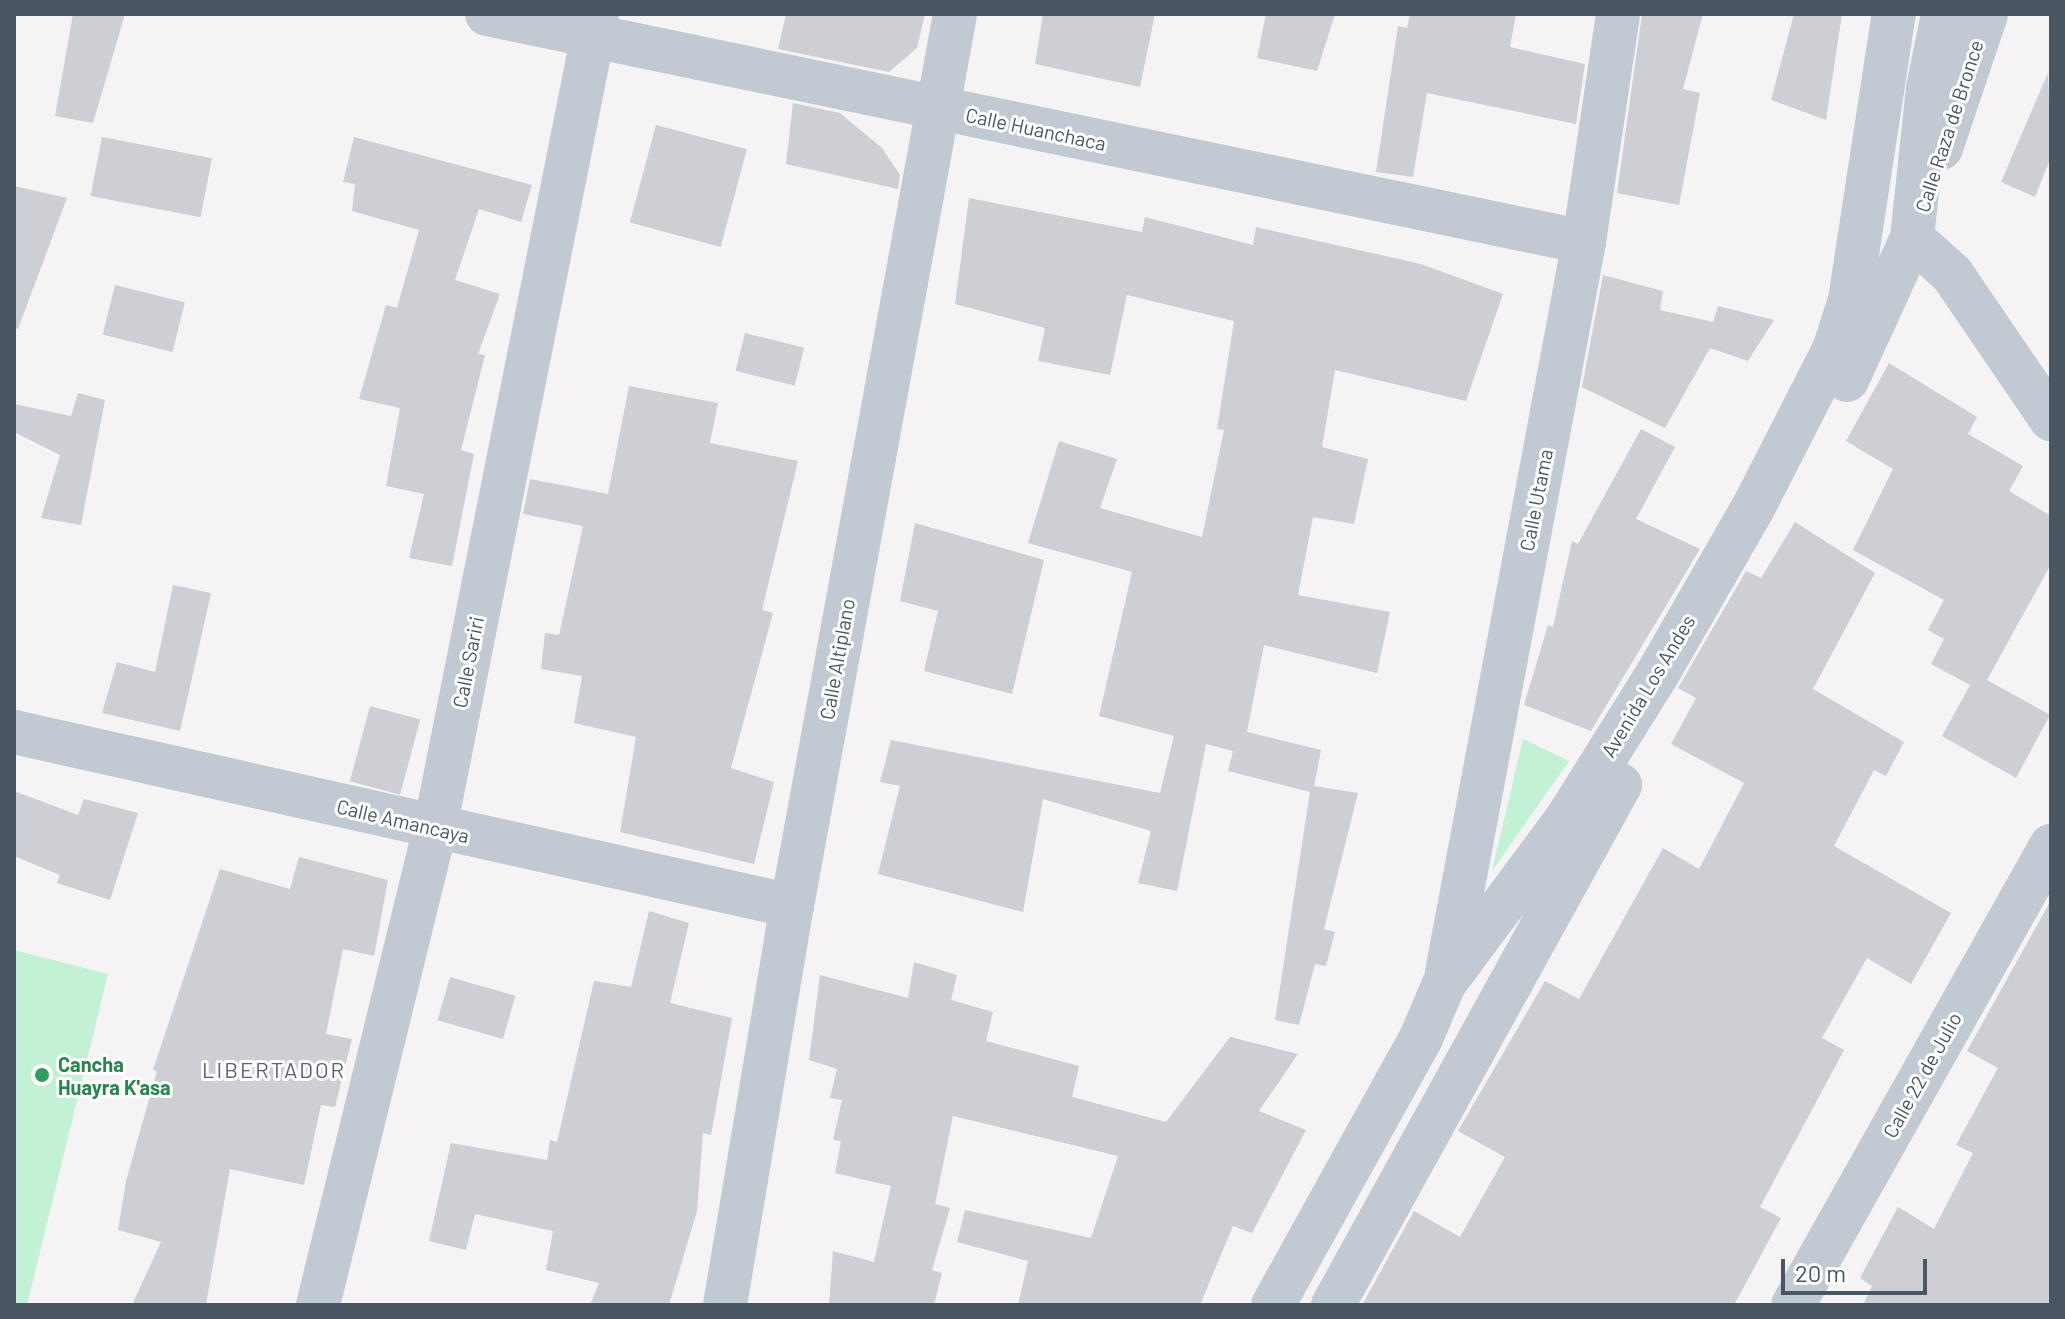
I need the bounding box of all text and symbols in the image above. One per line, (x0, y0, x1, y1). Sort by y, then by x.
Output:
street label: Calle Raza de Bronce (1910, 37, 1988, 215)
street label: Calle Huanchaca (964, 102, 1108, 156)
street label: Calle Utama (1514, 447, 1558, 553)
street label: Calle Altiplano (815, 597, 859, 721)
street label: Avenida Los Andes (1596, 610, 1700, 762)
street label: Calle Sariri (447, 614, 489, 710)
street label: Calle Amancaya (334, 794, 472, 848)
street label: Calle 22 de Julio (1878, 1008, 1966, 1142)
place label: Cancha Huayra K'asa (58, 1052, 171, 1099)
district label: LIBERTADOR (202, 1057, 346, 1083)
marker: Cancha Huayra K'asa (33, 1066, 51, 1084)
scale bar (1785, 1243, 1931, 1293)
text: 20 m (1795, 1258, 1846, 1287)

